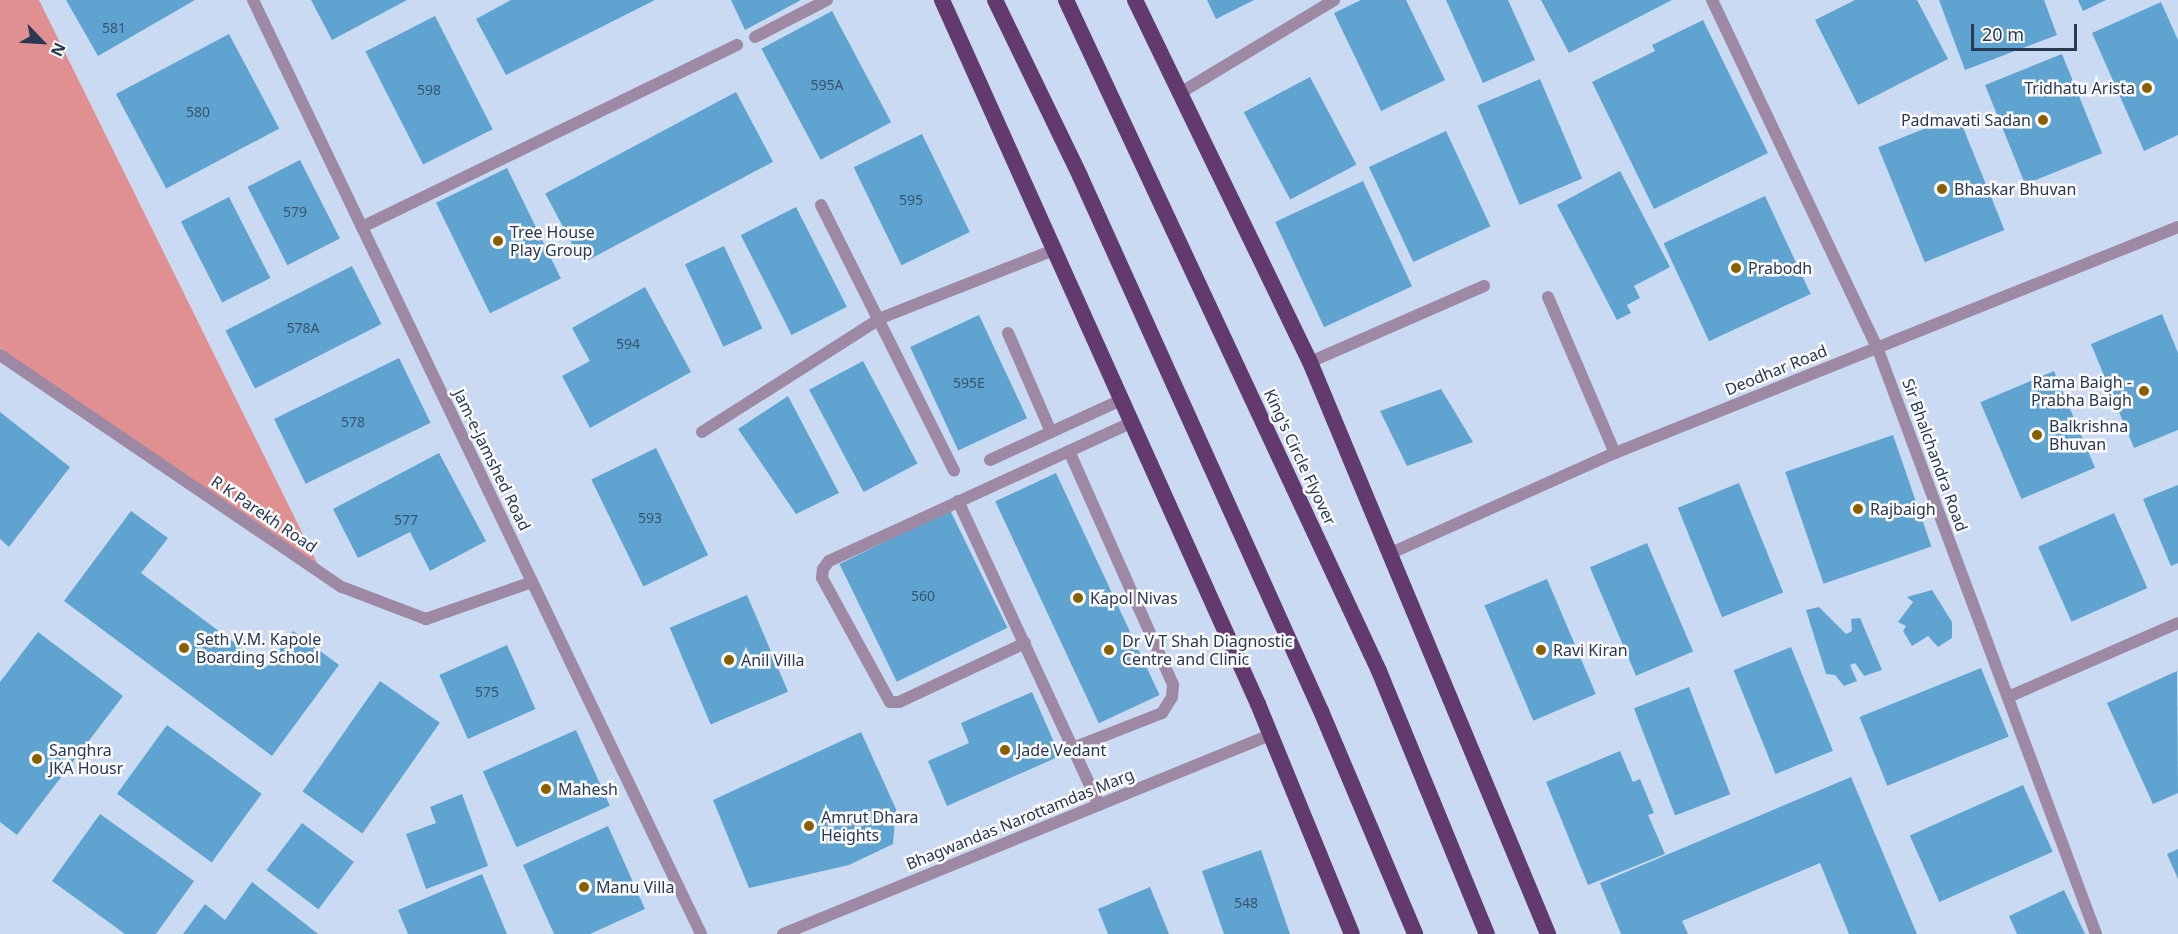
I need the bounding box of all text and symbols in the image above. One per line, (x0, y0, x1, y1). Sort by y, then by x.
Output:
north arrow (12, 12, 72, 72)
scale bar (1974, 12, 2080, 50)
house number: 581 (102, 20, 126, 36)
text: 20 m (1982, 22, 2024, 46)
text: N (46, 39, 71, 60)
house number: 595A (811, 77, 843, 93)
place label: Tridhatu Arista (2024, 78, 2135, 98)
marker: Tridhatu Arista (2140, 81, 2154, 95)
house number: 598 (417, 82, 441, 98)
house number: 580 (186, 104, 210, 120)
place label: Padmavati Sadan (1901, 110, 2031, 130)
marker: Padmavati Sadan (2036, 113, 2050, 127)
place label: Bhaskar Bhuvan (1954, 179, 2076, 199)
marker: Bhaskar Bhuvan (1935, 182, 1949, 196)
house number: 595 (899, 192, 923, 208)
house number: 579 (283, 204, 307, 220)
place label: Tree House Play Group (510, 222, 595, 260)
marker: Tree House Play Group (491, 234, 505, 248)
place label: Prabodh (1748, 258, 1812, 278)
marker: Prabodh (1729, 261, 1743, 275)
house number: 578A (287, 320, 319, 336)
house number: 594 (616, 336, 640, 352)
street label: Deodhar Road (1722, 341, 1830, 399)
place label: Rama Baigh - Prabha Baigh (2031, 372, 2132, 410)
house number: 595E (953, 375, 985, 391)
street label: Sir Bhalchandra Road (1898, 376, 1972, 534)
marker: Rama Baigh - Prabha Baigh (2137, 384, 2151, 398)
street label: Jam-e-Jamshed Road (449, 386, 535, 534)
street label: King's Circle Flyover (1260, 386, 1340, 528)
house number: 578 (341, 414, 365, 430)
place label: Balkrishna Bhuvan (2049, 416, 2128, 454)
marker: Balkrishna Bhuvan (2030, 428, 2044, 442)
street label: R K Parekh Road (208, 472, 320, 556)
place label: Rajbaigh (1870, 499, 1936, 519)
marker: Rajbaigh (1851, 502, 1865, 516)
house number: 593 (638, 510, 662, 526)
house number: 577 (394, 512, 418, 528)
house number: 560 (911, 588, 935, 604)
place label: Kapol Nivas (1090, 588, 1178, 608)
marker: Kapol Nivas (1071, 591, 1085, 605)
place label: Seth V.M. Kapole Boarding School (196, 629, 321, 667)
place label: Dr V T Shah Diagnostic Centre and Clinic (1122, 631, 1292, 669)
place label: Ravi Kiran (1553, 640, 1628, 660)
marker: Seth V.M. Kapole Boarding School (177, 641, 191, 655)
marker: Dr V T Shah Diagnostic Centre and Clinic (1100, 641, 1118, 659)
marker: Ravi Kiran (1534, 643, 1548, 657)
place label: Anil Villa (741, 650, 804, 670)
marker: Anil Villa (722, 653, 736, 667)
house number: 575 (475, 684, 499, 700)
place label: Sanghra JKA Housr (49, 740, 123, 778)
place label: Jade Vedant (1017, 740, 1106, 760)
marker: Jade Vedant (998, 743, 1012, 757)
marker: Sanghra JKA Housr (30, 752, 44, 766)
street label: Bhagwandas Narottamdas Marg (903, 764, 1137, 874)
place label: Mahesh (558, 779, 618, 799)
marker: Mahesh (539, 782, 553, 796)
place label: Amrut Dhara Heights (821, 807, 918, 845)
marker: Amrut Dhara Heights (802, 819, 816, 833)
place label: Manu Villa (596, 877, 674, 897)
marker: Manu Villa (577, 880, 591, 894)
house number: 548 (1234, 895, 1258, 911)

